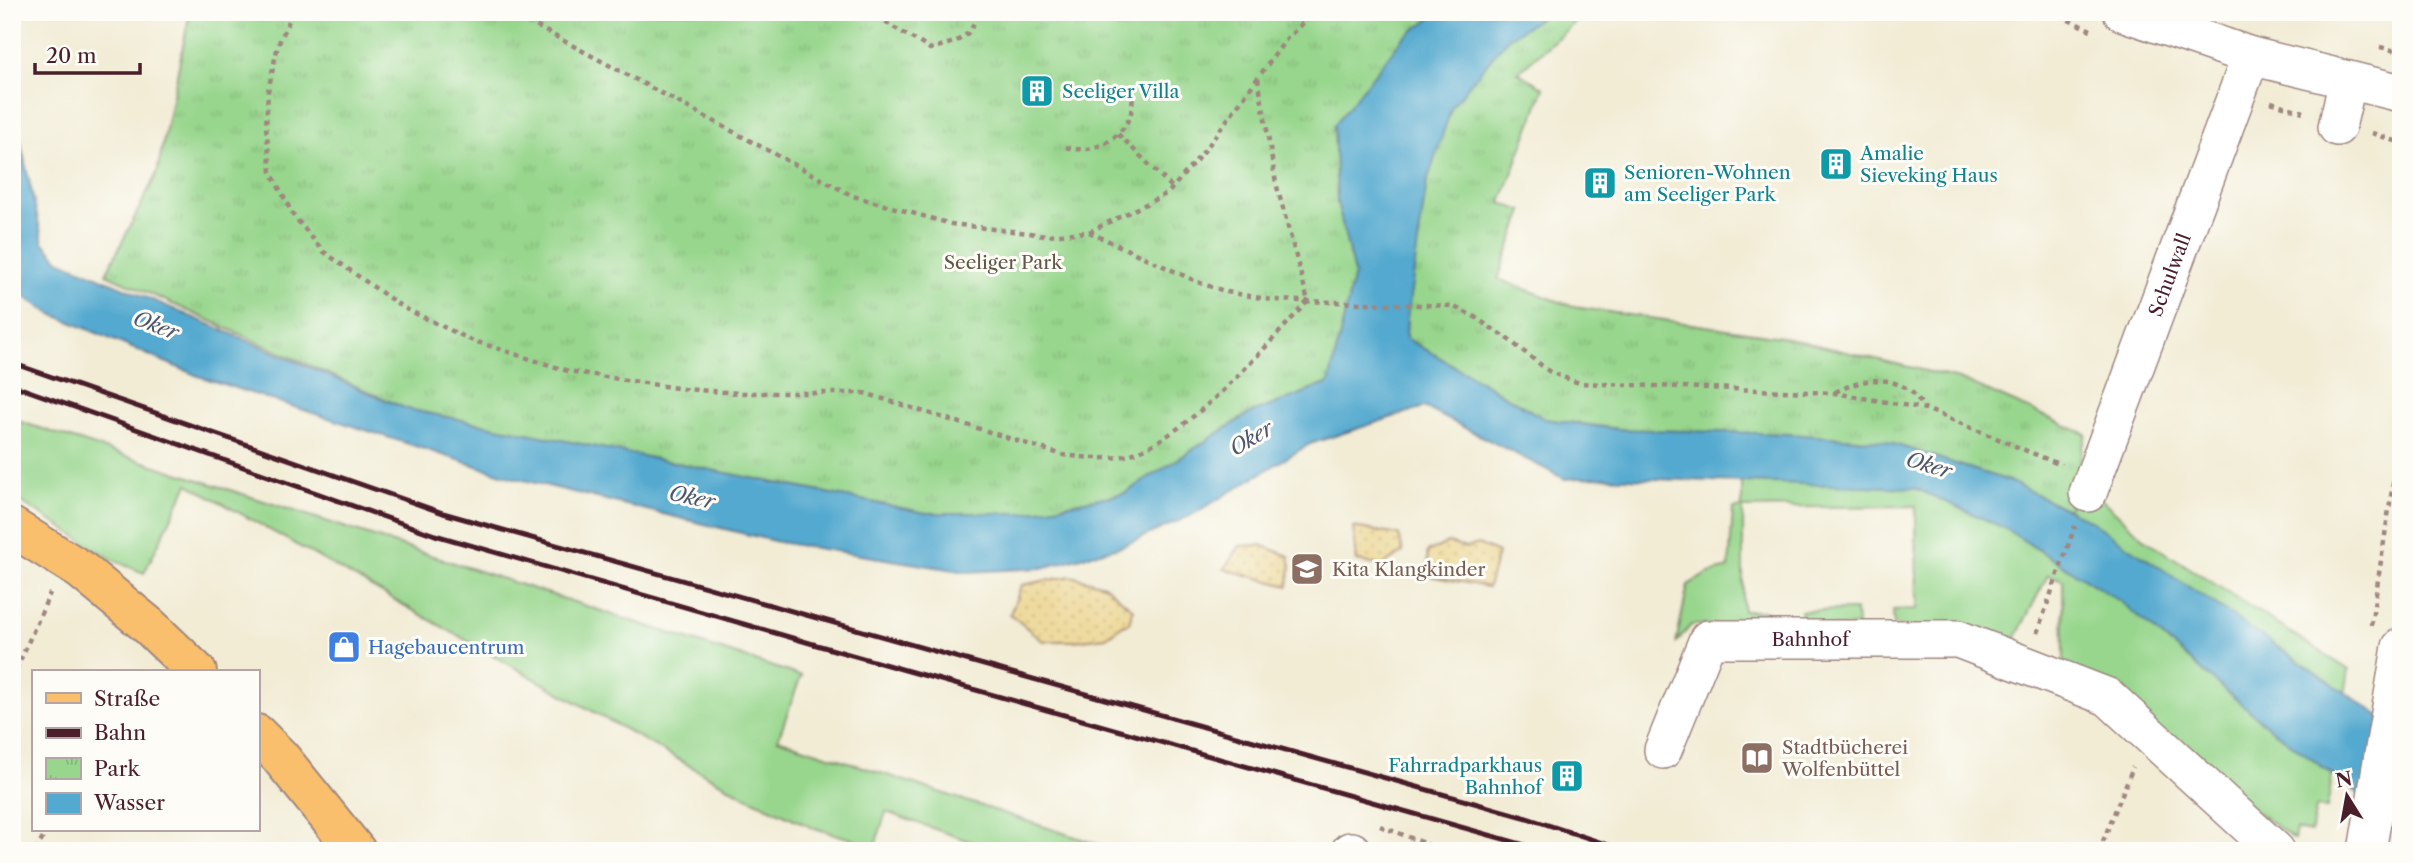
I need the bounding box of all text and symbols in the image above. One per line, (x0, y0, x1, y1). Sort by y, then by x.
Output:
scale bar (35, 32, 140, 76)
text: 20 m (46, 43, 97, 68)
building icon: Seeliger Villa (1018, 72, 1056, 110)
place label: Seeliger Villa (1062, 80, 1179, 103)
place label: Amalie Sieveking Haus (1859, 142, 1998, 187)
building icon: Amalie Sieveking Haus (1817, 145, 1855, 183)
place label: Senioren-Wohnen am Seeliger Park (1624, 161, 1791, 206)
building icon: Senioren-Wohnen am Seeliger Park (1581, 164, 1619, 202)
street label: Schulwall (2143, 230, 2196, 319)
park label: Seeliger Park (944, 251, 1063, 274)
water label: Oker (130, 305, 183, 345)
water label: Oker (1225, 415, 1278, 461)
water label: Oker (1903, 446, 1956, 484)
water label: Oker (667, 480, 719, 514)
school or university icon: Kita Klangkinder (1288, 550, 1326, 588)
place label: Kita Klangkinder (1332, 558, 1485, 581)
shop icon: Hagebaucentrum (325, 628, 363, 666)
street label: Bahnhof (1772, 628, 1851, 651)
place label: Hagebaucentrum (368, 636, 525, 659)
legend (32, 670, 259, 832)
text: Straße (94, 686, 160, 711)
text: Bahn (94, 720, 146, 745)
place label: Stadtbücherei Wolfenbüttel (1781, 736, 1908, 781)
library icon: Stadtbücherei Wolfenbüttel (1738, 739, 1776, 777)
place label: Fahrradparkhaus Bahnhof (1388, 754, 1544, 799)
text: Park (94, 756, 140, 781)
building icon: Fahrradparkhaus Bahnhof (1548, 757, 1586, 795)
north arrow (2312, 762, 2382, 832)
text: N (2334, 767, 2354, 793)
text: Wasser (93, 790, 165, 815)

